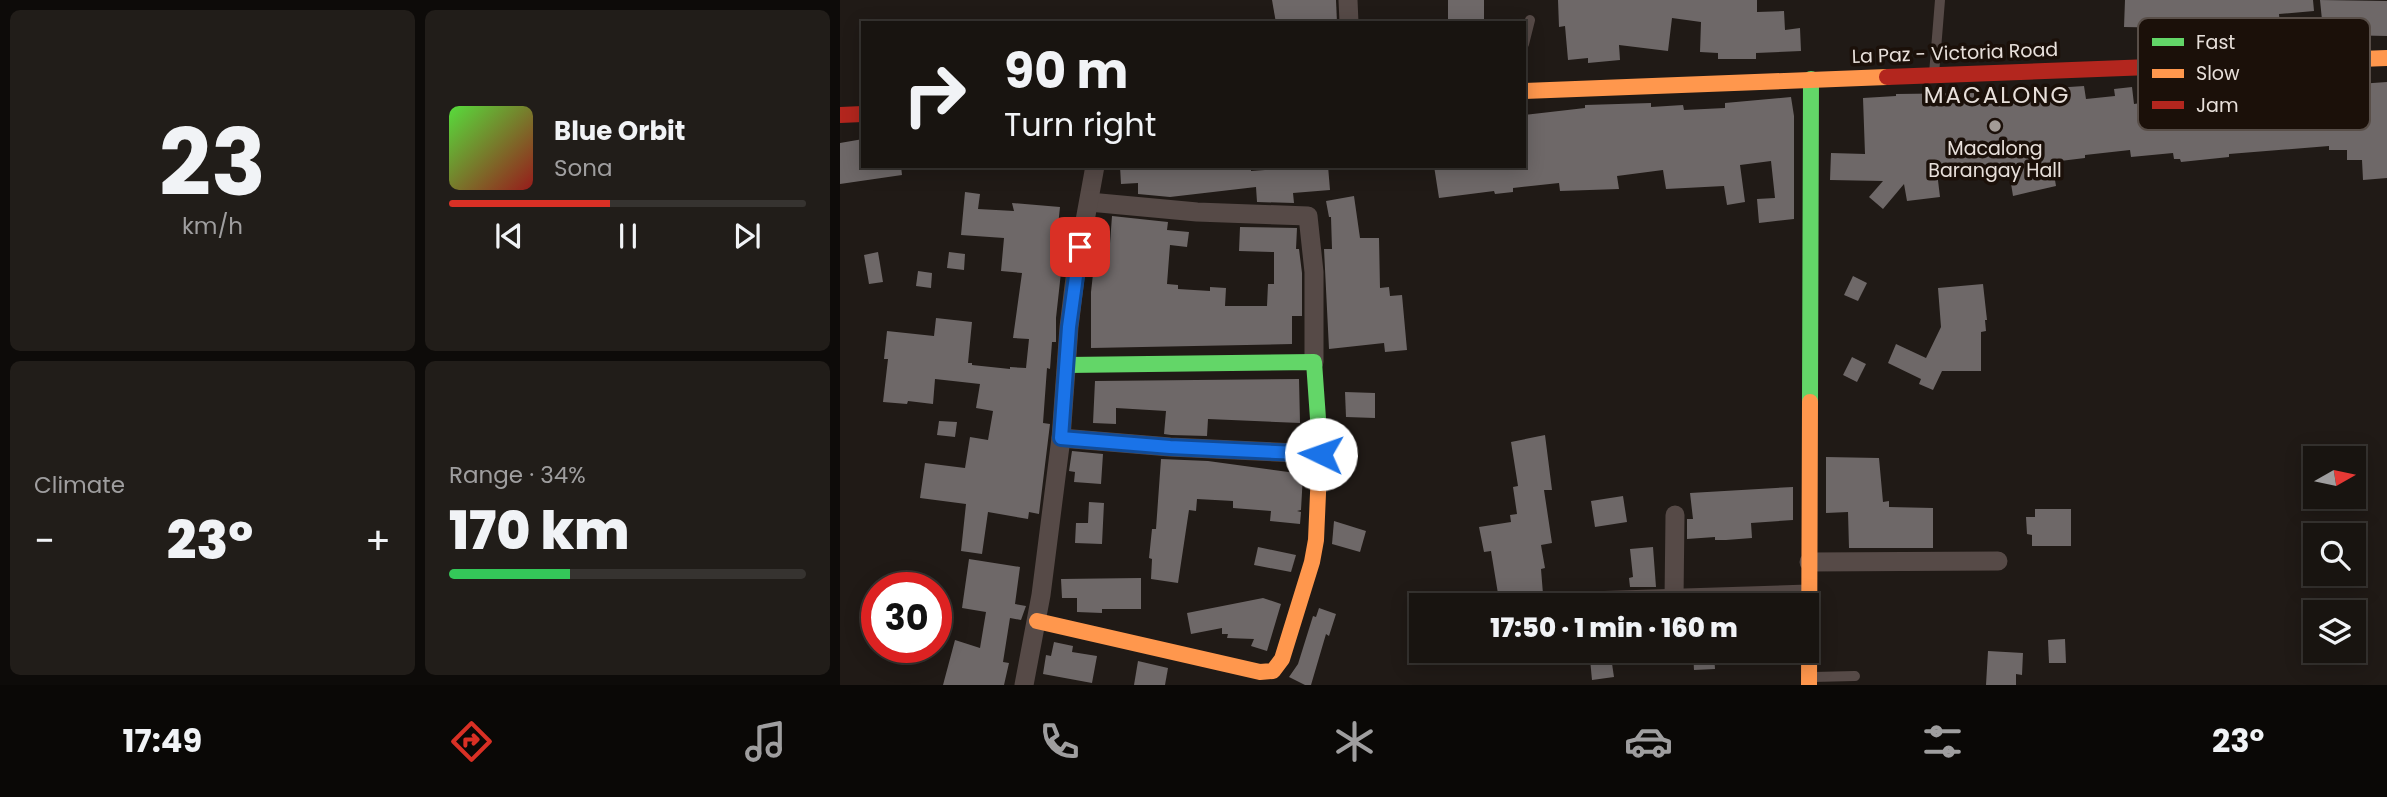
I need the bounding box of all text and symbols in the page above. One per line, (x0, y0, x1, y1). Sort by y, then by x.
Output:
legend (2138, 18, 2370, 130)
text: Fast (2196, 29, 2235, 56)
street label: La Paz - Victoria Road (1851, 36, 2059, 70)
text: 90 m (1004, 37, 1128, 105)
icon: right (889, 49, 980, 140)
text: Slow (2196, 60, 2240, 87)
district label: MACALONG (1924, 79, 2070, 111)
text: Jam (2196, 92, 2238, 119)
text: 23 (159, 99, 266, 227)
text: Turn right (1004, 102, 1156, 147)
text: Blue Orbit (554, 113, 685, 149)
marker: Macalong Barangay Hall (1987, 118, 2003, 134)
place label: Macalong Barangay Hall (1928, 135, 2062, 184)
text: Sona (554, 152, 613, 184)
text: km/h (182, 210, 243, 242)
icon: previous (490, 217, 528, 255)
icon: pause (609, 217, 647, 255)
icon: next (728, 217, 766, 255)
pin (1050, 217, 1110, 277)
icon: arrive (1061, 228, 1099, 266)
position arrow (1284, 417, 1358, 491)
north arrow (2303, 446, 2366, 509)
map controls (2303, 446, 2366, 663)
text: Range · 34% (449, 459, 586, 491)
text: Climate (34, 469, 125, 501)
text: 170 km (449, 494, 630, 567)
text: 23° (167, 504, 253, 577)
text: − (34, 514, 55, 567)
text: + (365, 514, 391, 567)
button: search (2303, 523, 2366, 586)
speed limit sign: 30 (861, 572, 952, 663)
button: layers (2303, 600, 2366, 663)
text: 17:50 · 1 min · 160 m (1490, 610, 1738, 646)
icon: directions (447, 717, 496, 766)
icon: music (741, 717, 790, 766)
icon: phone (1035, 717, 1084, 766)
icon: climate (1330, 717, 1379, 766)
icon: car (1624, 717, 1673, 766)
icon: filters (1918, 717, 1967, 766)
text: 17:49 (123, 718, 202, 763)
text: 23° (2212, 718, 2264, 763)

